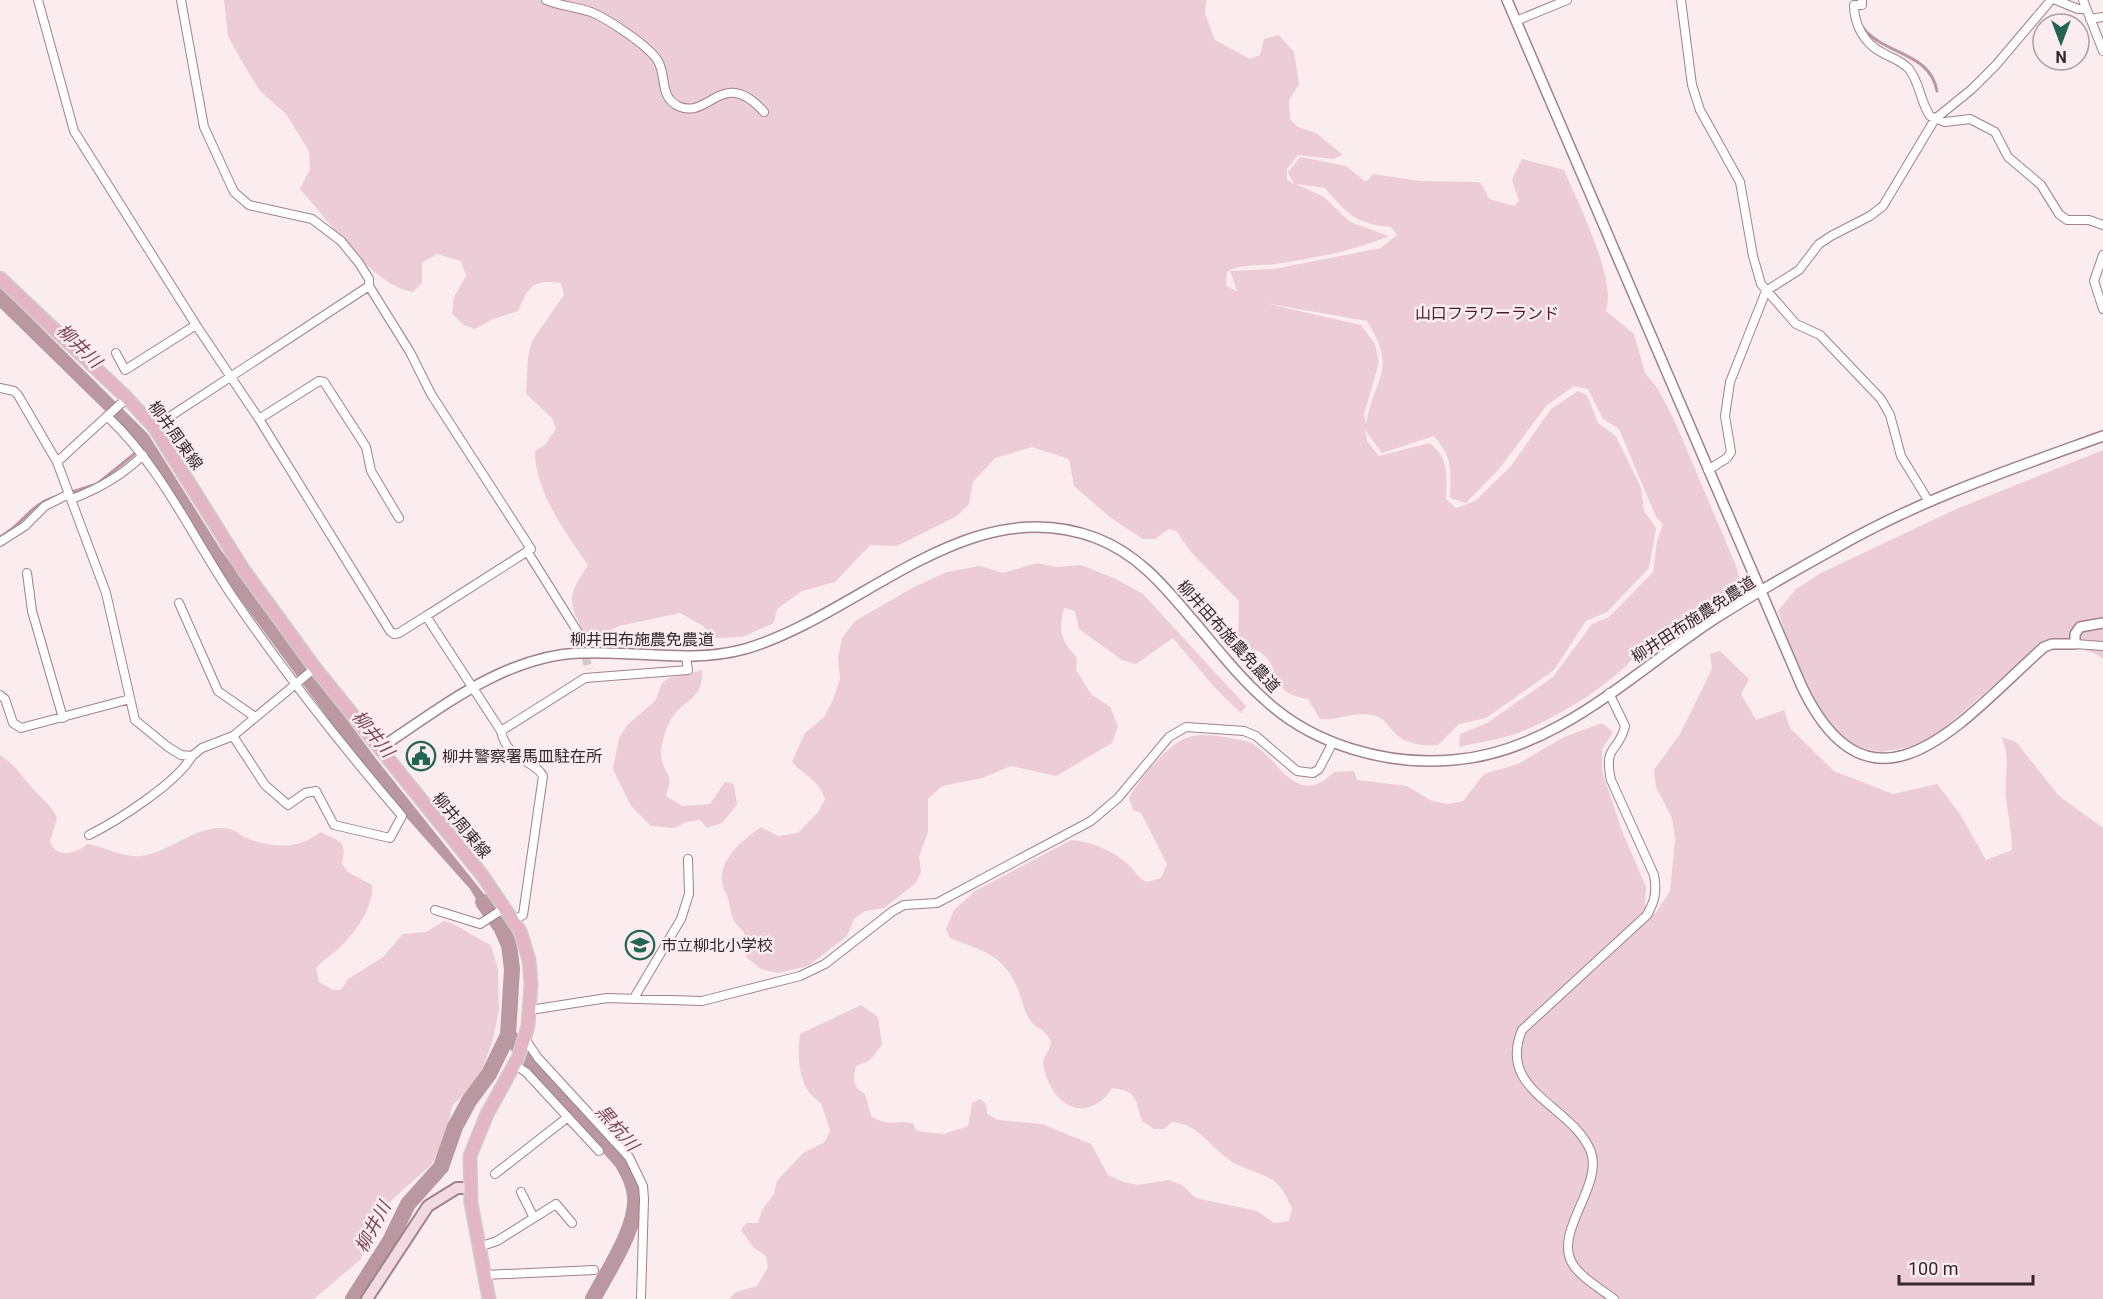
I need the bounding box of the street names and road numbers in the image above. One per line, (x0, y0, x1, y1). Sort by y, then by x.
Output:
street label: 柳井周東線 (144, 397, 207, 473)
street label: 柳井田布施農免農道 (1628, 572, 1759, 667)
street label: 柳井田布施農免農道 (1173, 576, 1284, 696)
street label: 柳井田布施農免農道 (570, 630, 714, 649)
street label: 柳井周東線 (429, 789, 495, 862)

